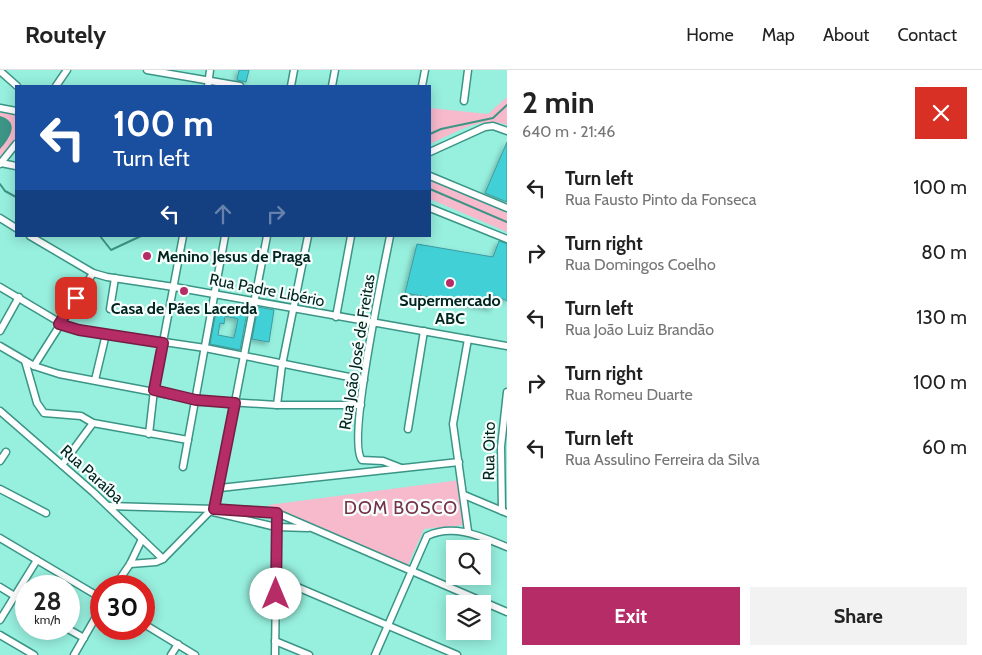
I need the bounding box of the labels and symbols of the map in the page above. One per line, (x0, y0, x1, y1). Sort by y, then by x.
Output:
place label: Menino Jesus de Praga (157, 247, 311, 266)
marker: Menino Jesus de Praga (141, 250, 153, 262)
street label: Rua Padre Libério (208, 270, 326, 311)
street label: Rua João José de Freitas (335, 272, 379, 431)
pin (55, 277, 97, 319)
marker: Supermercado ABC (444, 277, 456, 289)
marker: Casa de Pães Lacerda (178, 285, 190, 297)
place label: Supermercado ABC (399, 291, 501, 328)
place label: Casa de Pães Lacerda (111, 299, 257, 318)
street label: Rua Oito (479, 421, 499, 481)
street label: Rua Paraíba (57, 441, 128, 507)
district label: DOM BOSCO (344, 497, 458, 519)
position arrow (249, 567, 301, 619)
speed limit sign: 30 (90, 575, 155, 640)

